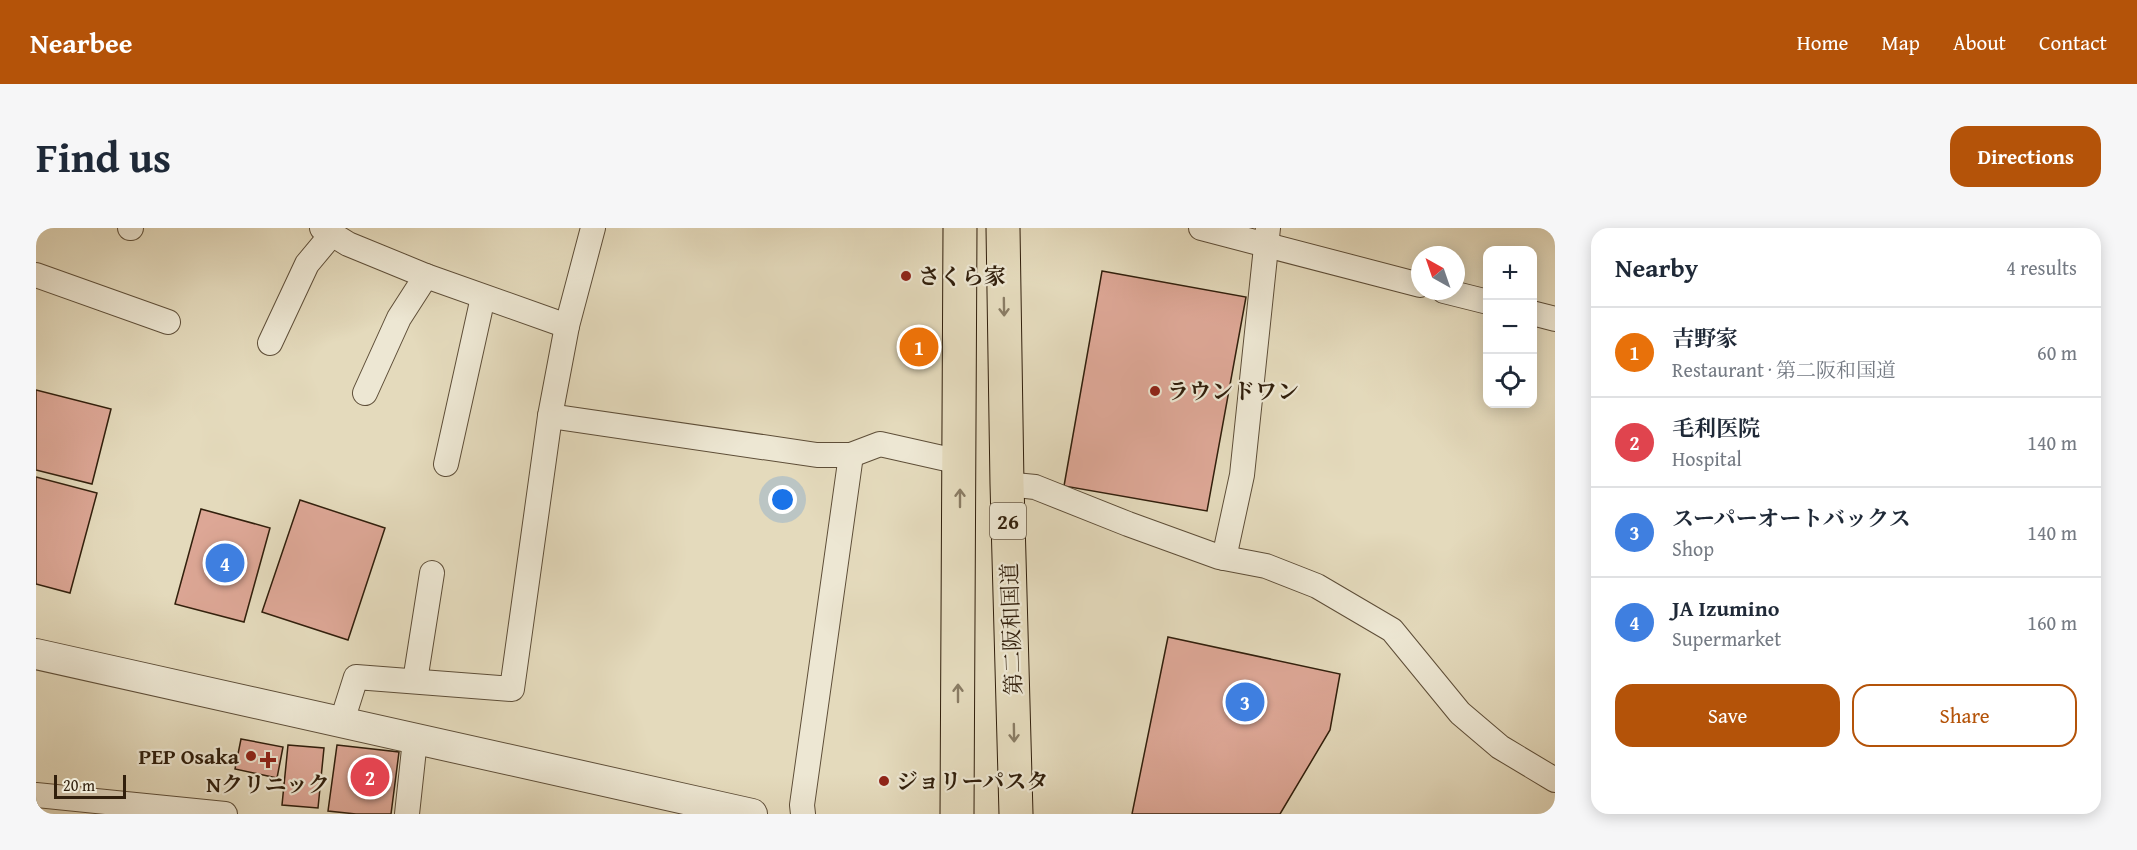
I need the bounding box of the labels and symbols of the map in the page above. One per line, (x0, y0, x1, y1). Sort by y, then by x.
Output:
north arrow (1411, 246, 1465, 300)
place label: さくら家 (918, 260, 1006, 292)
marker: さくら家 (899, 269, 913, 283)
one-way arrow (998, 297, 1010, 317)
pin: 1 (900, 324, 938, 370)
place label: ラウンドワン (1167, 375, 1299, 407)
marker: ラウンドワン (1148, 384, 1162, 398)
your location (768, 485, 797, 514)
one-way arrow (954, 488, 965, 508)
road number: 26 (990, 503, 1026, 539)
pin: 4 (206, 540, 244, 586)
street label: 第二阪和国道 (993, 562, 1029, 696)
pin: 3 (1226, 680, 1264, 724)
one-way arrow (952, 683, 964, 703)
one-way arrow (1008, 723, 1020, 743)
place label: PEP Osaka (138, 740, 240, 772)
marker: PEP Osaka (244, 749, 258, 763)
marker: Nクリニック (259, 751, 277, 769)
pin: 2 (350, 754, 390, 800)
place label: ジョリーパスタ (896, 765, 1048, 797)
place label: Nクリニック (206, 768, 330, 800)
scale bar (54, 772, 126, 800)
marker: ジョリーパスタ (877, 774, 891, 788)

